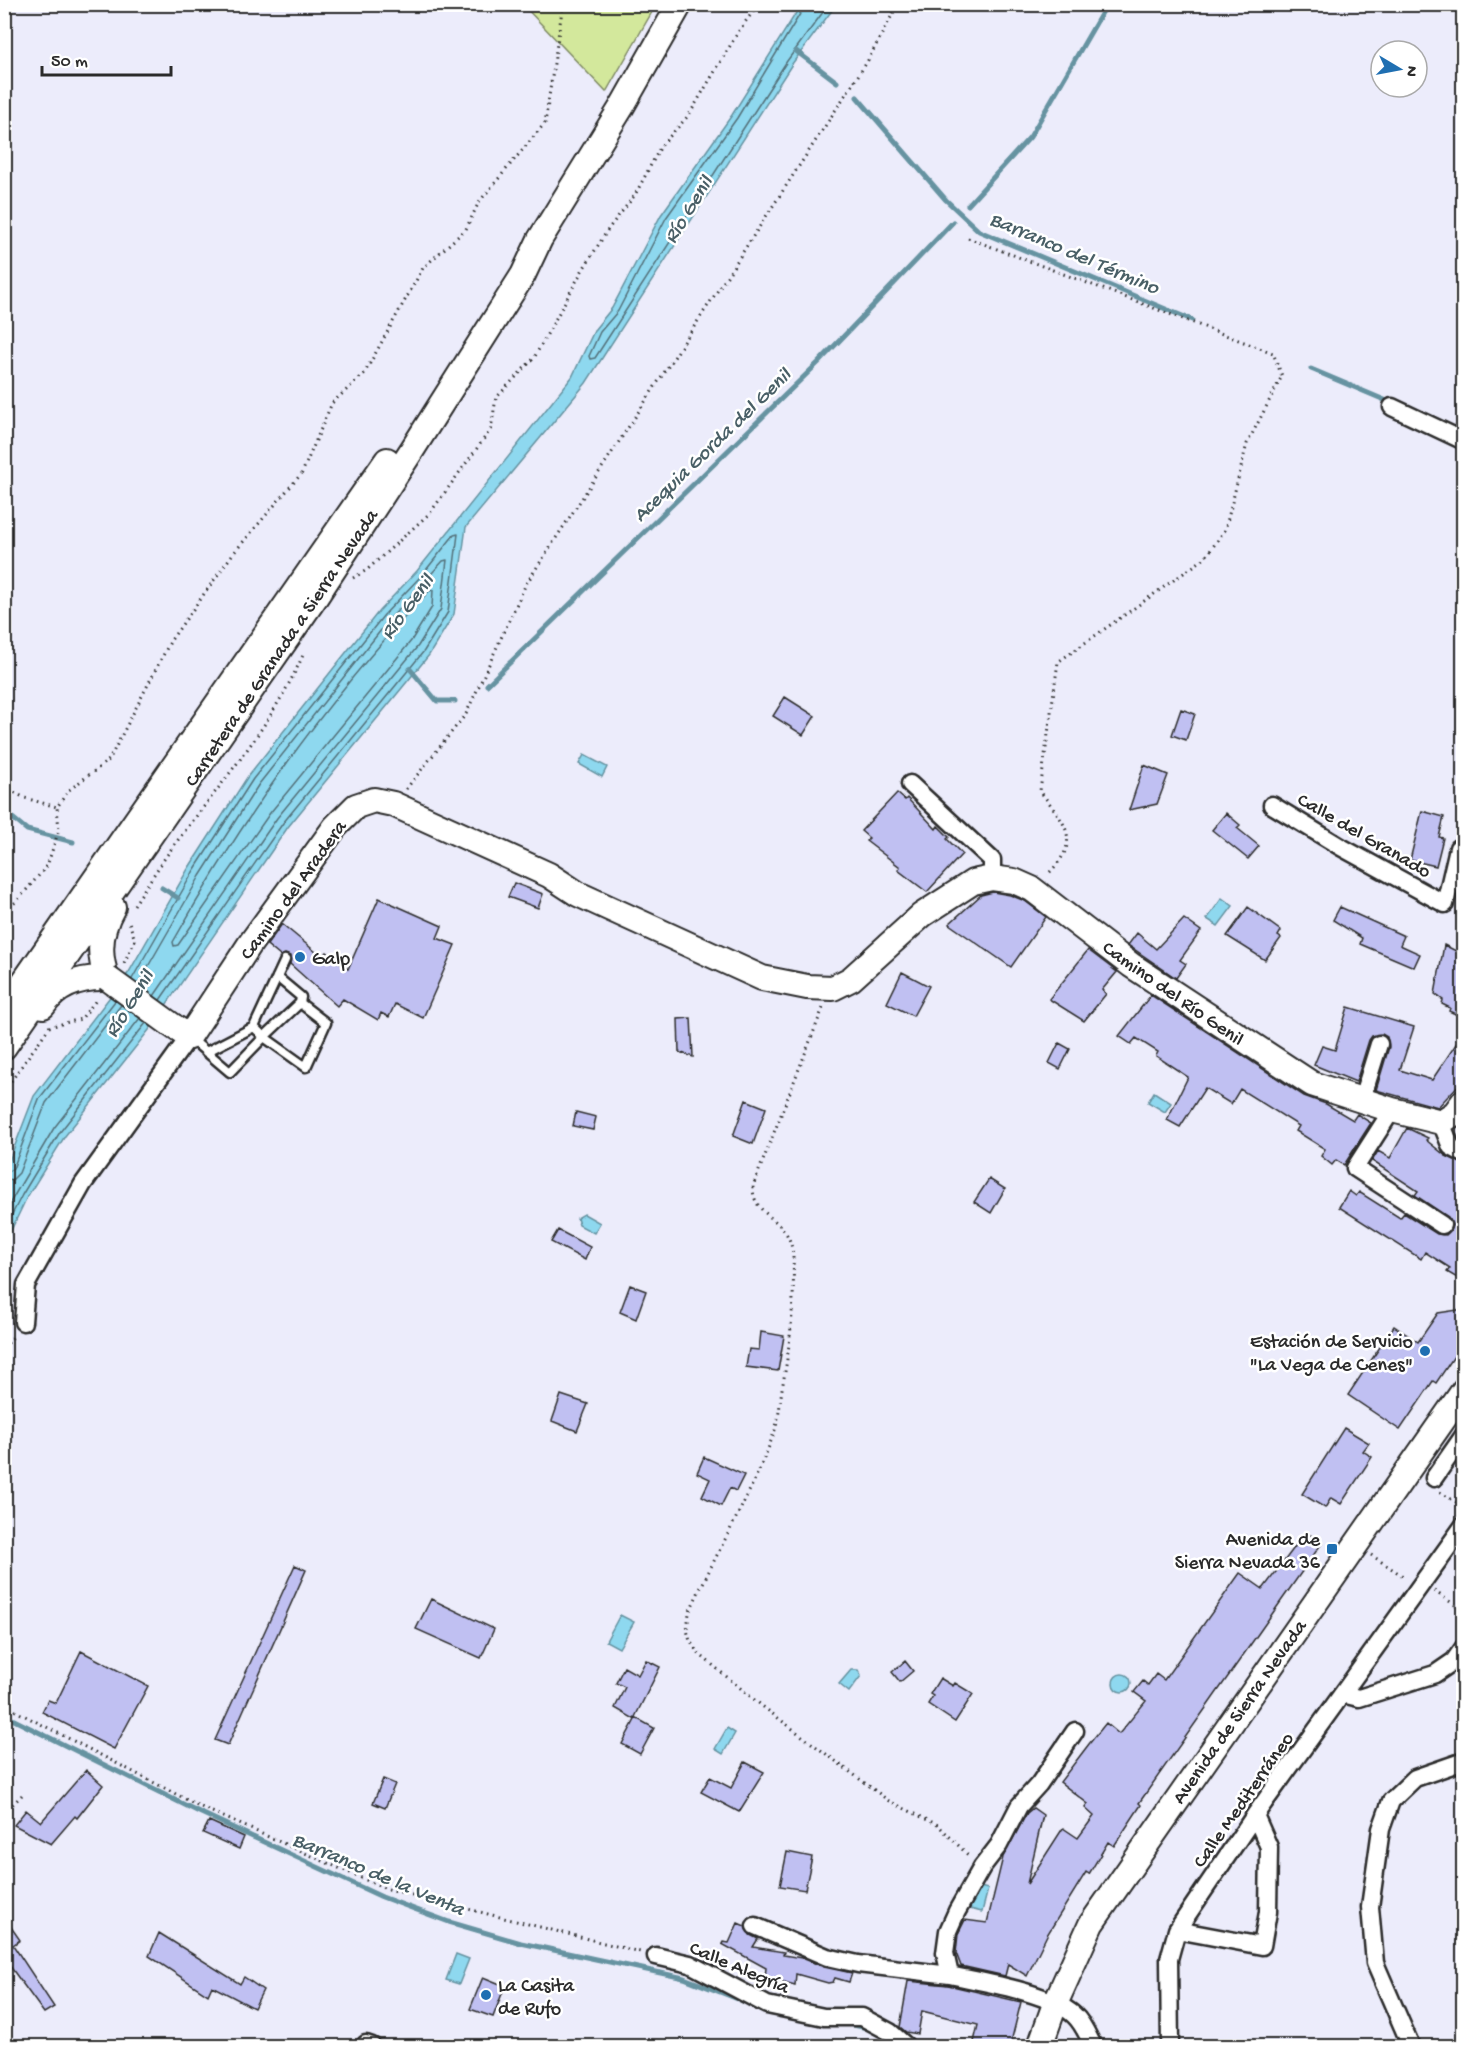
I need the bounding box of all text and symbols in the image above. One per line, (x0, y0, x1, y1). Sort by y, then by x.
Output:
scale bar (42, 39, 171, 77)
north arrow (1369, 39, 1429, 99)
text: 50 m (51, 52, 88, 73)
text: N (1400, 64, 1421, 78)
water label: Río Genil (660, 171, 721, 249)
water label: Barranco del Término (985, 208, 1163, 303)
water label: Acequia Gorda del Genil (629, 363, 799, 529)
street label: Carretera de Granada a Sierra Nevada (181, 505, 385, 792)
water label: Río Genil (376, 570, 442, 645)
street label: Calle del Granado (1292, 789, 1434, 885)
street label: Camino del Aradera (237, 816, 354, 965)
street label: Camino del Río Genil (1097, 937, 1247, 1052)
place label: Galp (312, 949, 350, 972)
marker: Galp (293, 950, 307, 964)
water label: Río Genil (101, 965, 162, 1043)
place label: Estación de Servicio "La Vega de Cenes" (1249, 1332, 1413, 1378)
marker: Estación de Servicio "La Vega de Cenes" (1418, 1344, 1432, 1358)
place label: Avenida de Sierra Nevada 36 (1175, 1530, 1321, 1576)
marker: Avenida de Sierra Nevada 36 (1325, 1542, 1339, 1556)
street label: Avenida de Sierra Nevada (1169, 1616, 1314, 1809)
street label: Calle Mediterráneo (1190, 1729, 1300, 1873)
water label: Barranco de la Venta (288, 1829, 468, 1924)
street label: Calle Alegría (685, 1938, 793, 2001)
place label: La Casita de Rufo (498, 1976, 575, 2022)
marker: La Casita de Rufo (479, 1988, 493, 2002)

